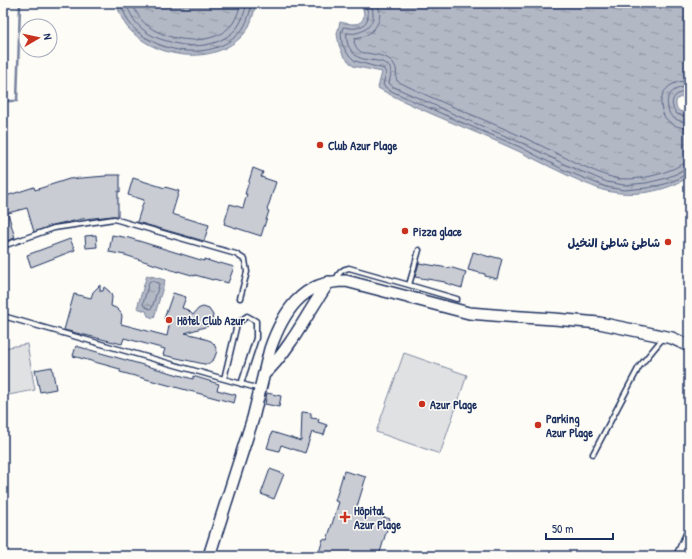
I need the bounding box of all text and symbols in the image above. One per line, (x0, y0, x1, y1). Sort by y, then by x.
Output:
north arrow (18, 18, 58, 58)
text: N (41, 32, 55, 41)
place label: Club Azur Plage (328, 137, 397, 155)
marker: Club Azur Plage (315, 140, 325, 150)
place label: Pizza glace (413, 223, 462, 241)
marker: Pizza glace (400, 226, 410, 236)
place label: شاطئ شاطئ النخيل (568, 234, 660, 251)
marker: شاطئ شاطئ النخيل (663, 237, 673, 247)
place label: Hôtel Club Azur (177, 312, 245, 329)
marker: Hôtel Club Azur (164, 315, 174, 325)
place label: Azur Plage (430, 396, 477, 414)
marker: Azur Plage (417, 399, 427, 409)
place label: Parking Azur Plage (546, 410, 593, 442)
marker: Parking Azur Plage (533, 420, 543, 430)
place label: Hôpital Azur Plage (354, 502, 401, 534)
marker: Hôpital Azur Plage (339, 511, 351, 523)
scale bar (546, 515, 613, 541)
text: 50 m (552, 520, 573, 537)

